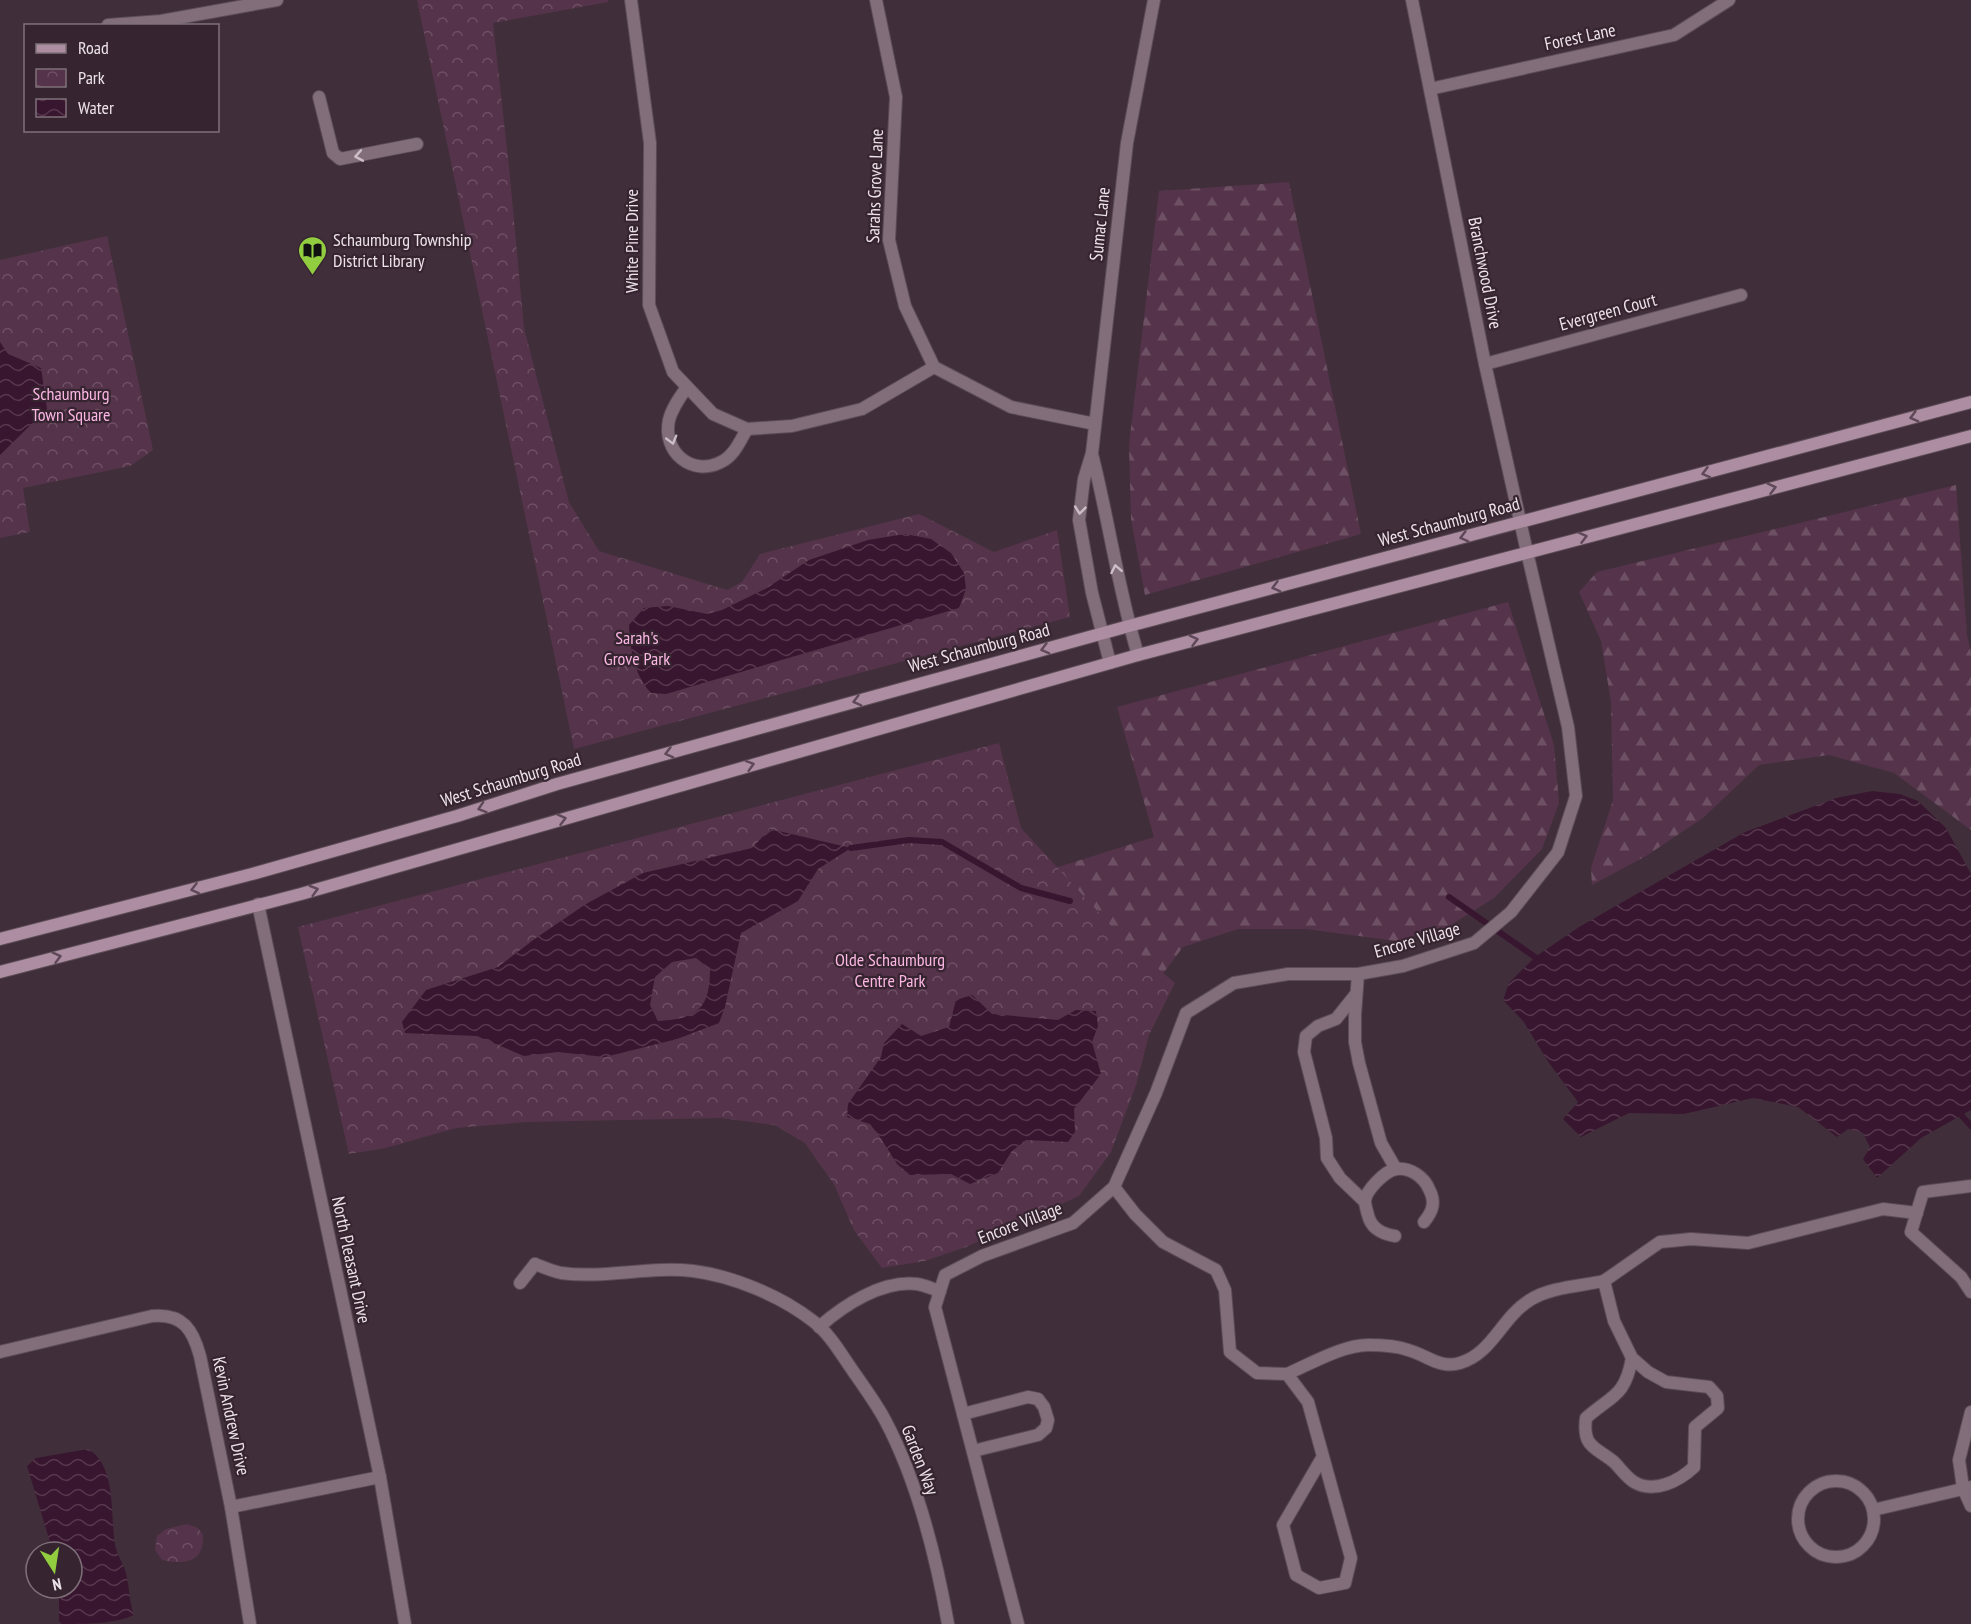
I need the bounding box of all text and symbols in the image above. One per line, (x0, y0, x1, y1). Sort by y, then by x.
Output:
street label: Forest Lane (1542, 18, 1618, 55)
legend (24, 24, 219, 132)
text: Road (78, 36, 109, 59)
text: Park (78, 66, 105, 89)
text: Water (78, 96, 114, 119)
street label: Sarahs Grove Lane (861, 128, 888, 243)
one-way arrow (355, 149, 365, 162)
street label: Sumac Lane (1084, 186, 1115, 262)
street label: White Pine Drive (620, 189, 643, 293)
street label: Branchwood Drive (1463, 215, 1508, 331)
place label: Schaumburg Township District Library (333, 228, 472, 272)
library icon: Schaumburg Township District Library (296, 234, 328, 276)
street label: Evergreen Court (1557, 287, 1659, 336)
park label: Schaumburg Town Square (31, 382, 111, 426)
one-way arrow (1910, 410, 1920, 422)
one-way arrow (665, 434, 677, 445)
one-way arrow (1701, 465, 1711, 478)
one-way arrow (1767, 483, 1777, 496)
street label: West Schaumburg Road (1376, 492, 1522, 551)
one-way arrow (1074, 505, 1087, 515)
one-way arrow (1460, 530, 1470, 542)
one-way arrow (1578, 532, 1588, 545)
one-way arrow (1110, 564, 1123, 574)
one-way arrow (1271, 579, 1281, 592)
street label: West Schaumburg Road (906, 618, 1052, 677)
park label: Sarah's Grove Park (604, 626, 670, 670)
one-way arrow (1189, 635, 1199, 648)
one-way arrow (1040, 642, 1051, 654)
one-way arrow (852, 694, 863, 706)
one-way arrow (664, 746, 675, 758)
street label: West Schaumburg Road (438, 747, 584, 812)
one-way arrow (745, 760, 755, 773)
one-way arrow (477, 801, 488, 813)
one-way arrow (556, 814, 567, 826)
one-way arrow (190, 881, 200, 894)
one-way arrow (308, 885, 319, 897)
street label: Encore Village (1371, 916, 1462, 963)
park label: Olde Schaumburg Centre Park (835, 948, 945, 992)
one-way arrow (51, 952, 61, 964)
street label: North Pleasant Drive (327, 1194, 376, 1325)
street label: Encore Village (974, 1196, 1065, 1249)
street label: Kevin Andrew Drive (208, 1354, 255, 1477)
street label: Garden Way (897, 1422, 944, 1498)
north arrow (24, 1540, 84, 1600)
text: N (51, 1574, 63, 1595)

